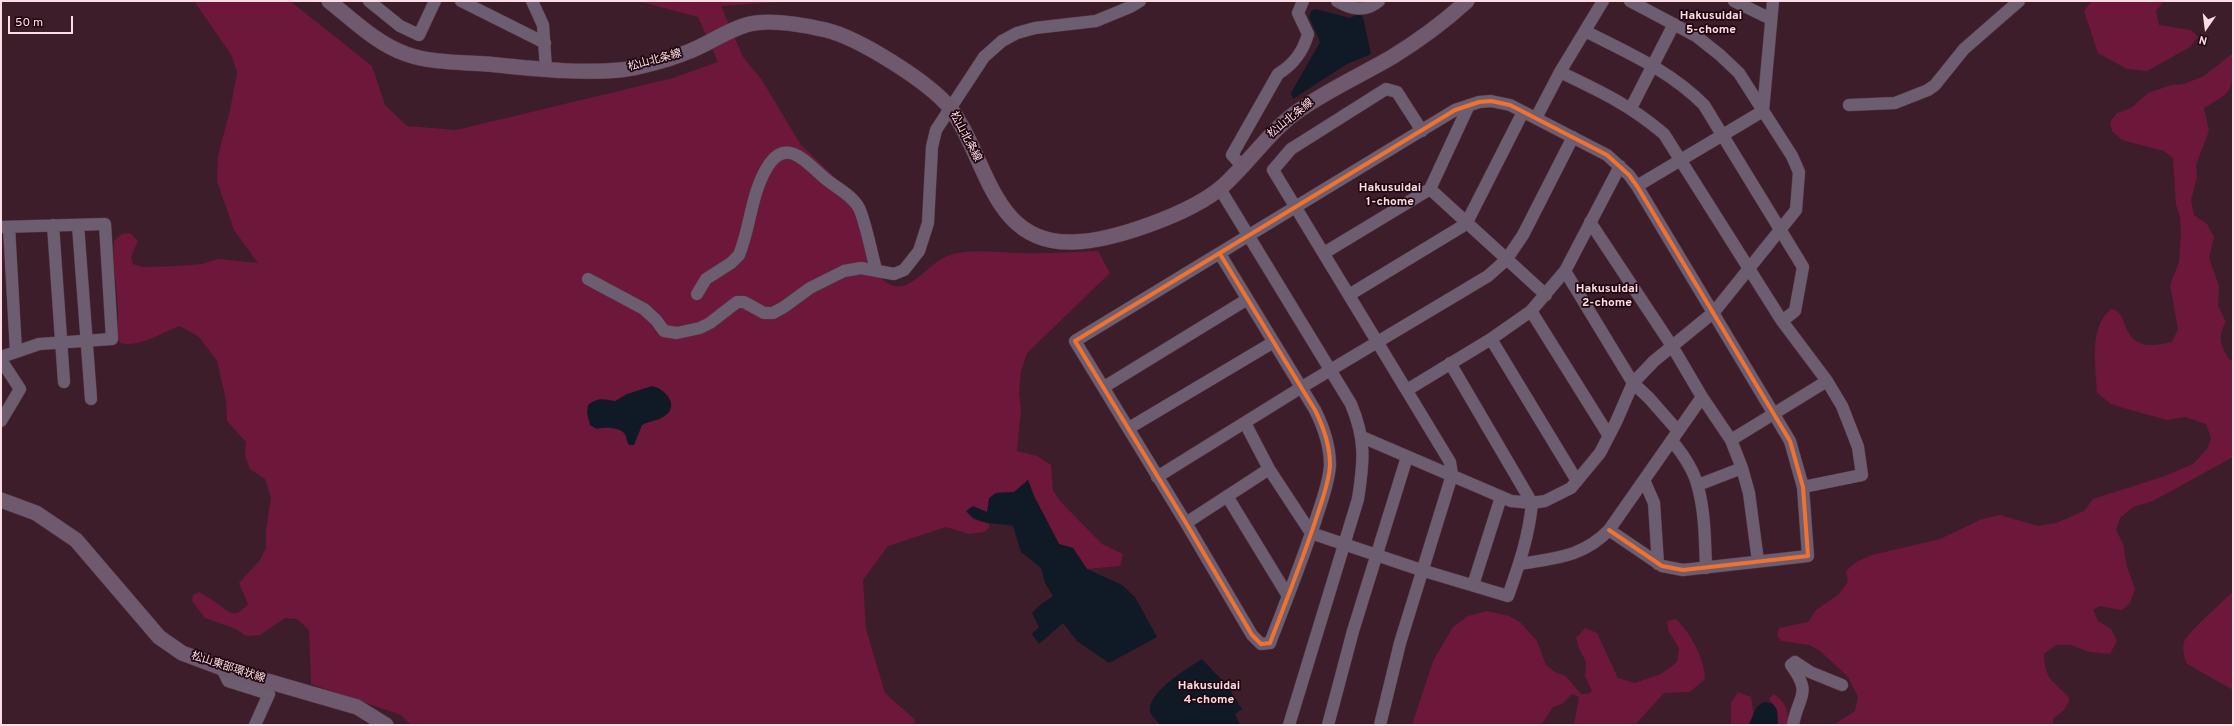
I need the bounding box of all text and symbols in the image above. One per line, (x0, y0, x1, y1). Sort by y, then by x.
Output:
scale bar (10, 8, 75, 34)
north arrow (2186, 8, 2226, 48)
district label: Hakusuidai 5-chome (1680, 10, 1742, 38)
text: 50 m (15, 15, 43, 31)
text: N (2198, 32, 2209, 47)
street label: 松山北条線 (627, 48, 683, 74)
street label: 松山北条線 (1265, 97, 1317, 141)
street label: 松山北条線 (946, 110, 984, 164)
district label: Hakusuidai 1-chome (1359, 182, 1421, 210)
district label: Hakusuidai 2-chome (1576, 283, 1638, 311)
street label: 松山東部環状線 (189, 650, 267, 686)
district label: Hakusuidai 4-chome (1178, 680, 1240, 708)

